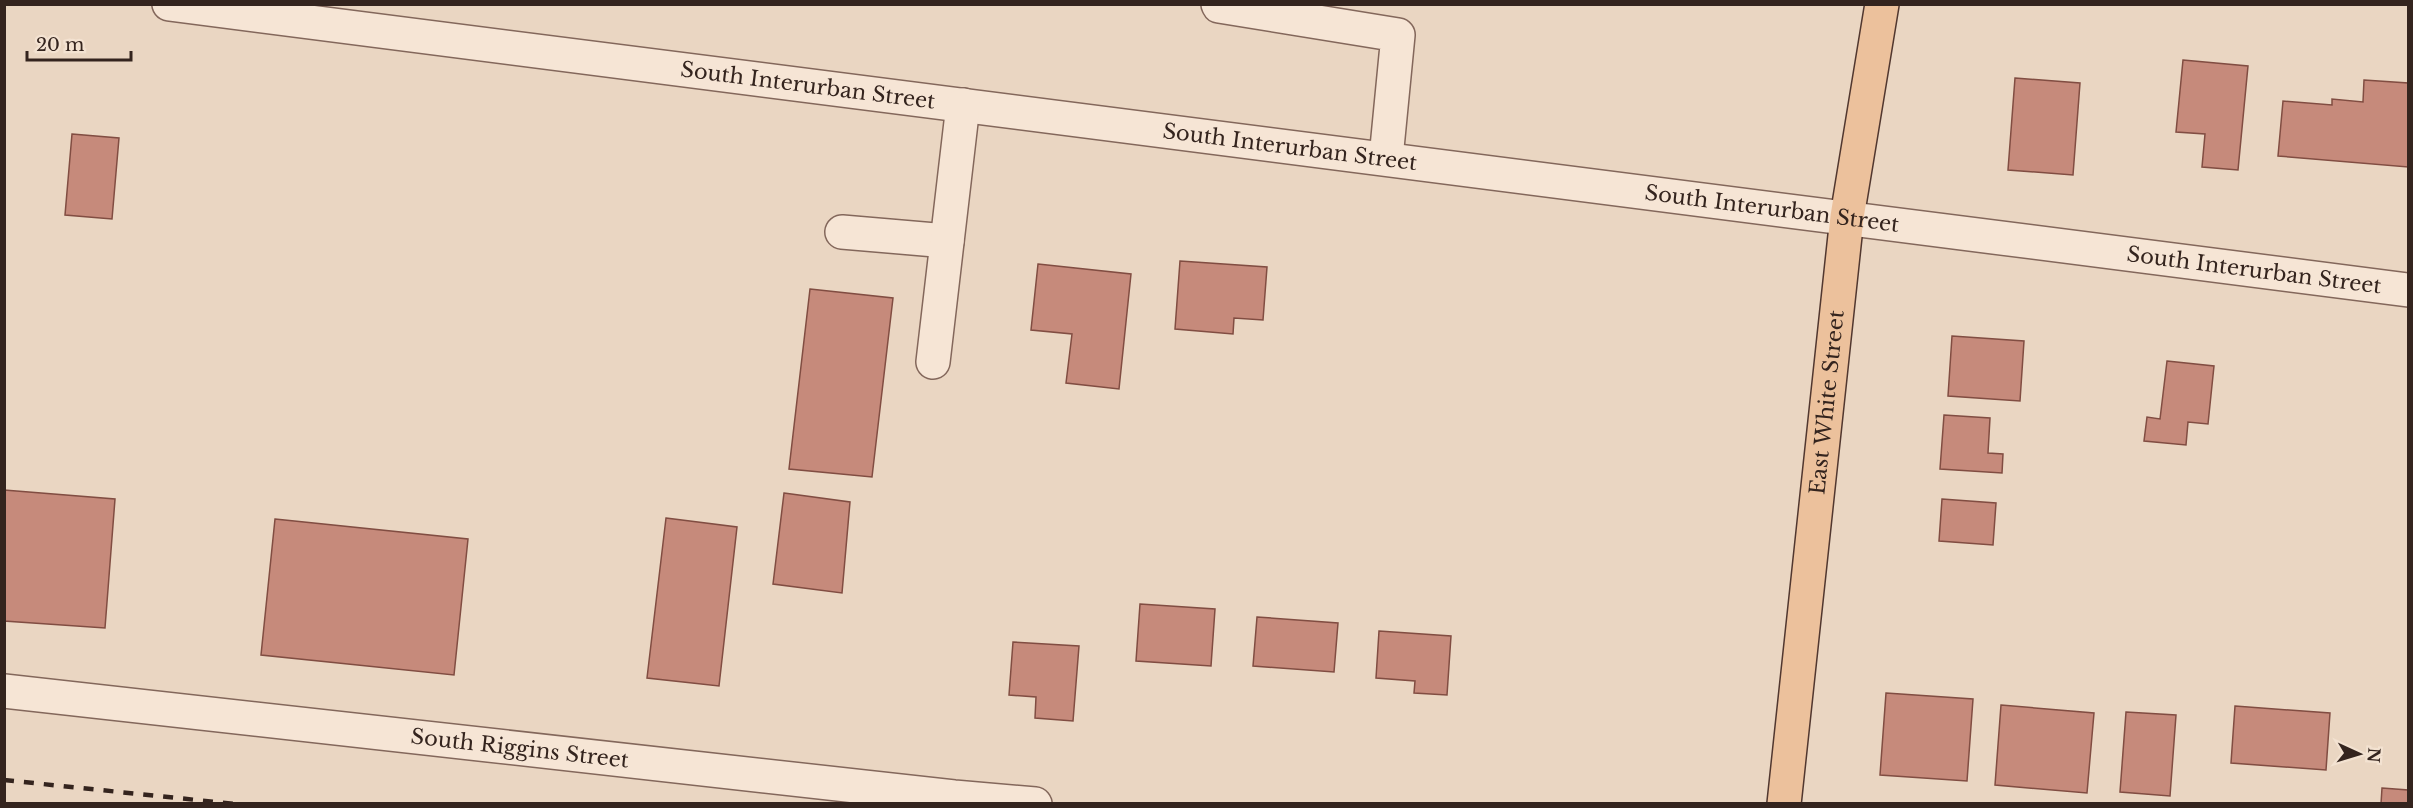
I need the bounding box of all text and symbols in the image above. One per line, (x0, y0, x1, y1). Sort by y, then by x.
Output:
scale bar (27, 24, 130, 62)
text: 20 m (36, 34, 84, 56)
street label: South Interurban Street (679, 56, 937, 115)
street label: South Interurban Street (1161, 118, 1419, 176)
street label: South Interurban Street (1643, 180, 1901, 238)
street label: South Interurban Street (2125, 241, 2383, 299)
street label: East White Street (1804, 309, 1850, 496)
street label: South Riggins Street (409, 723, 630, 774)
north arrow (2329, 724, 2389, 784)
text: N (2363, 747, 2384, 763)

